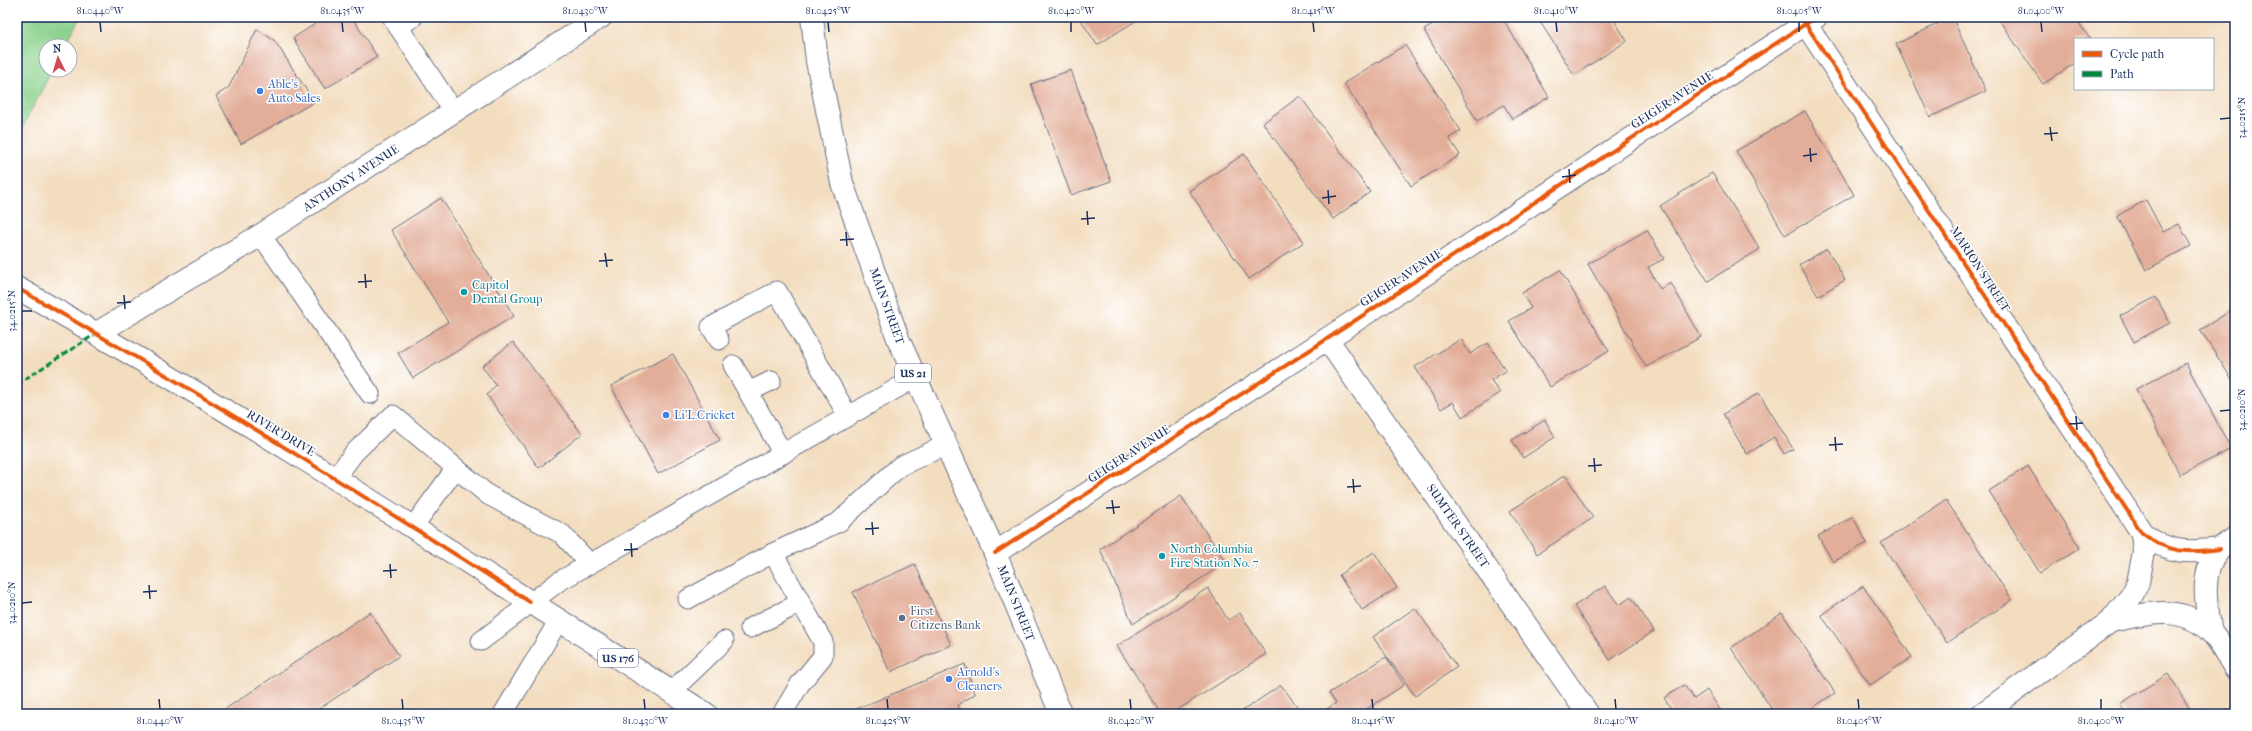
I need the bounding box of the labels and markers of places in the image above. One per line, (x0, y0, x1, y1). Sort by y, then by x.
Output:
place label: Able's Auto Sales (267, 77, 321, 105)
marker: Able's Auto Sales (255, 86, 265, 96)
place label: Capitol Dental Group (472, 278, 543, 306)
marker: Capitol Dental Group (459, 287, 469, 297)
place label: Li'L Cricket (674, 408, 736, 422)
marker: Li'L Cricket (661, 410, 671, 420)
place label: North Columbia Fire Station No. 7 (1170, 542, 1259, 570)
marker: North Columbia Fire Station No. 7 (1157, 551, 1167, 561)
place label: First Citizens Bank (910, 604, 982, 632)
marker: First Citizens Bank (897, 613, 907, 623)
place label: Arnold's Cleaners (956, 665, 1003, 693)
marker: Arnold's Cleaners (944, 674, 954, 684)

